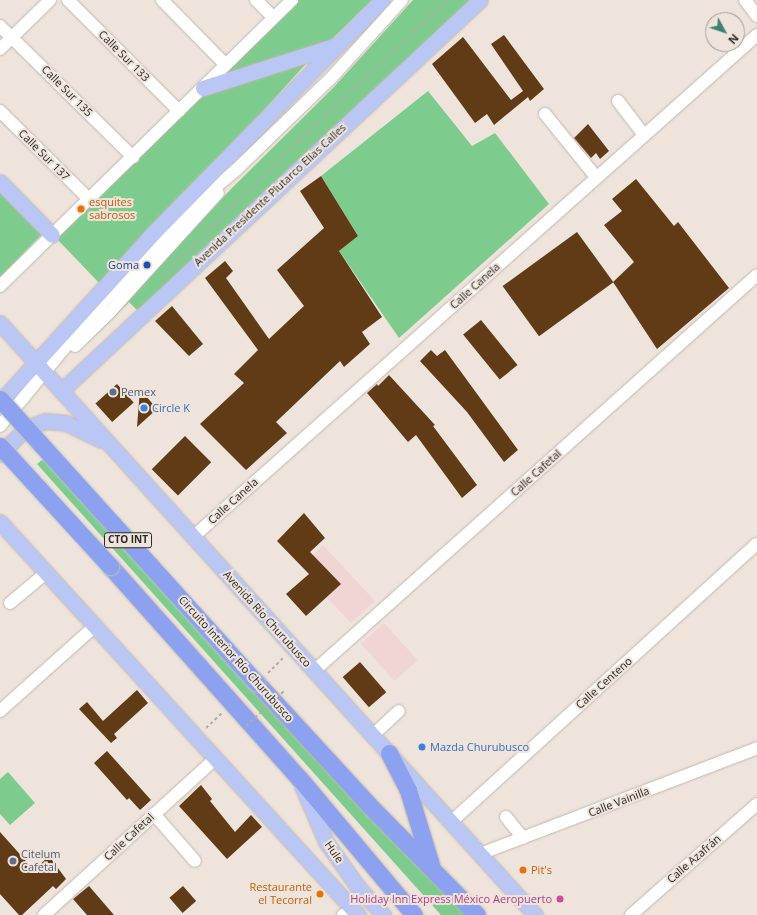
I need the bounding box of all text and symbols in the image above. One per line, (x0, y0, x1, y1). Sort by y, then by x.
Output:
north arrow (705, 12, 745, 52)
street label: Calle Sur 133 (96, 28, 152, 84)
text: N (725, 31, 742, 48)
street label: Calle Sur 135 (39, 63, 95, 119)
street label: Avenida Presidente Plutarco Elías Calles (191, 121, 349, 269)
street label: Calle Sur 137 (16, 127, 72, 183)
place label: esquites sabrosos (89, 196, 135, 222)
marker: esquites sabrosos (76, 204, 86, 214)
place label: Goma (108, 258, 139, 272)
marker: Goma (142, 260, 152, 270)
street label: Calle Canela (447, 260, 503, 312)
place label: Pemex (121, 385, 156, 399)
marker: Pemex (108, 387, 118, 397)
place label: Circle K (152, 401, 190, 415)
marker: Circle K (139, 403, 149, 413)
street label: Calle Cafetal (508, 447, 564, 499)
street label: Calle Canela (205, 475, 261, 527)
road number: CTO INT (104, 532, 152, 548)
street label: Avenida Río Churubusco (220, 568, 314, 670)
street label: Circuito Interior Río Churubusco (176, 593, 296, 725)
street label: Calle Centeno (573, 654, 635, 712)
place label: Mazda Churubusco (430, 740, 529, 754)
marker: Mazda Churubusco (417, 742, 427, 752)
street label: Calle Vainilla (587, 784, 651, 820)
street label: Calle Cafetal (101, 811, 157, 863)
street label: Calle Azafrán (664, 832, 724, 886)
street label: Hule (322, 838, 346, 866)
place label: Citelum Cafetal (21, 848, 61, 874)
marker: Citelum Cafetal (8, 856, 18, 866)
place label: Pit's (531, 863, 552, 877)
marker: Pit's (518, 865, 528, 875)
place label: Restaurante el Tecorral (250, 881, 312, 907)
marker: Restaurante el Tecorral (315, 889, 325, 899)
place label: Holiday Inn Express México Aeropuerto (350, 892, 552, 906)
marker: Holiday Inn Express México Aeropuerto (555, 894, 565, 904)

